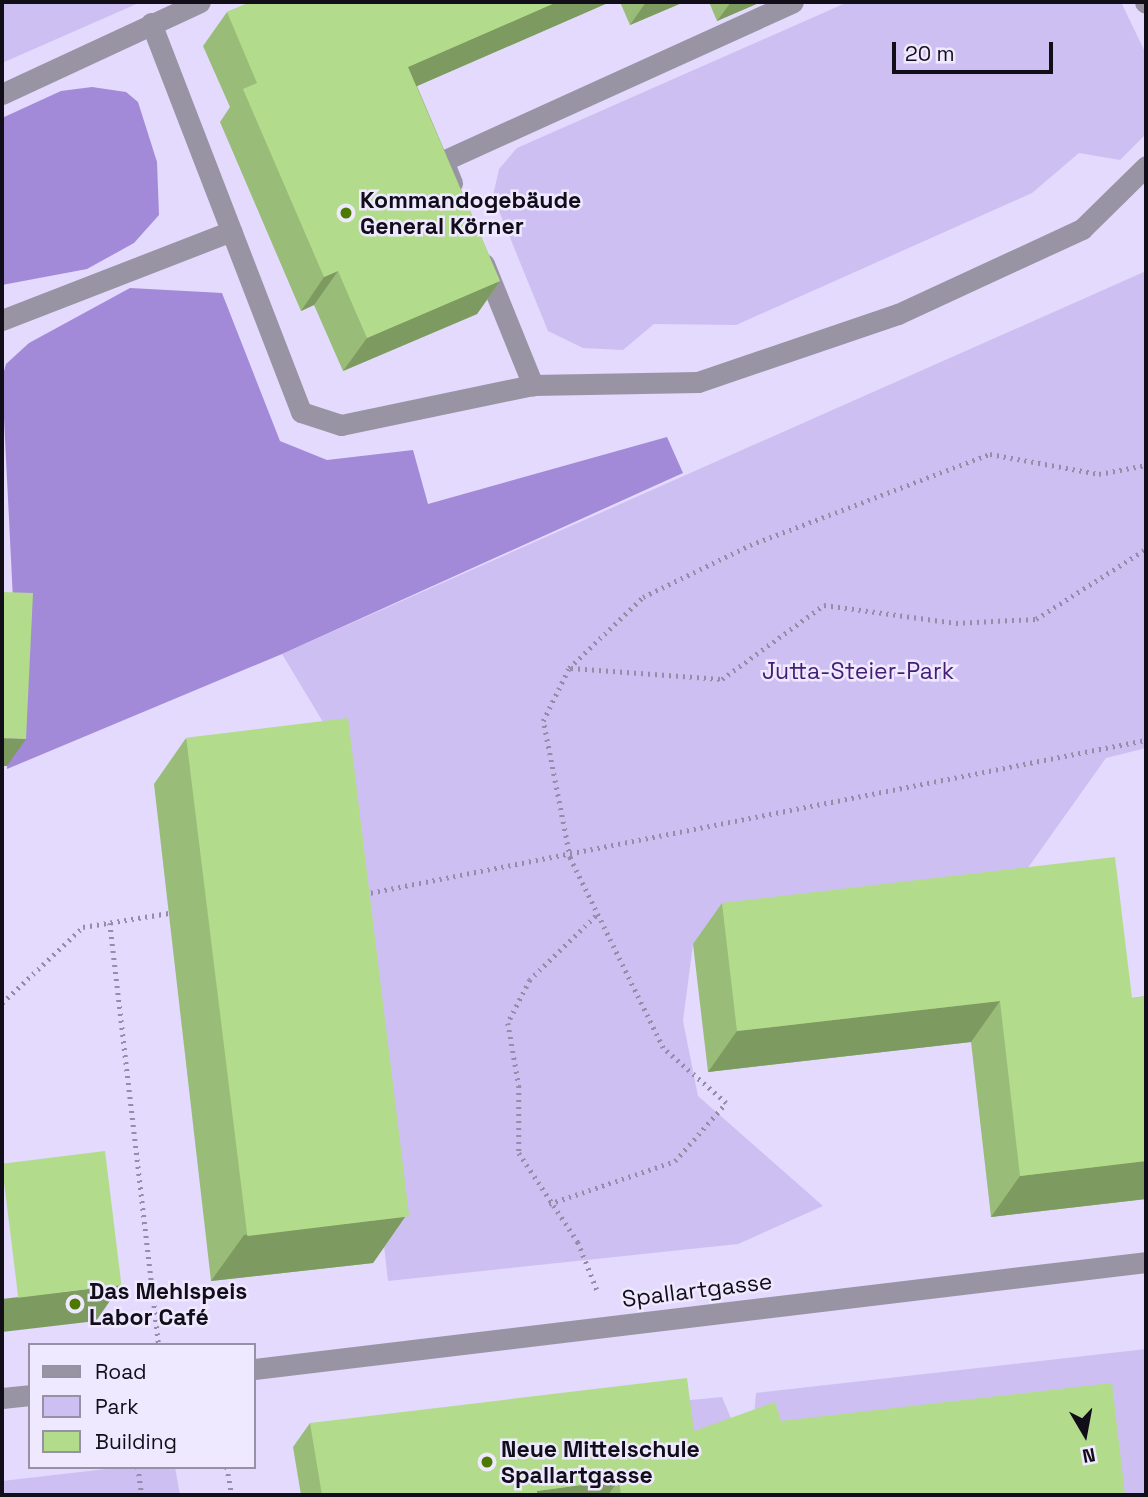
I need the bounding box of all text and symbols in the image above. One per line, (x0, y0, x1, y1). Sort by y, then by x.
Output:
scale bar (896, 28, 1057, 72)
text: 20 m (905, 40, 955, 67)
place label: Kommandogebäude General Körner (360, 186, 581, 240)
marker: Kommandogebäude General Körner (338, 205, 354, 221)
park label: Jutta-Steier-Park (762, 657, 954, 685)
street label: Spallartgasse (620, 1267, 774, 1313)
place label: Das Mehlspeis Labor Café (89, 1277, 247, 1331)
marker: Das Mehlspeis Labor Café (67, 1296, 83, 1312)
legend (28, 1343, 256, 1469)
text: Road (95, 1358, 147, 1385)
text: Park (95, 1393, 139, 1420)
north arrow (1050, 1399, 1120, 1469)
text: Building (95, 1428, 177, 1455)
place label: Neue Mittelschule Spallartgasse (501, 1435, 700, 1489)
text: N (1080, 1442, 1097, 1469)
marker: Neue Mittelschule Spallartgasse (479, 1454, 495, 1470)

